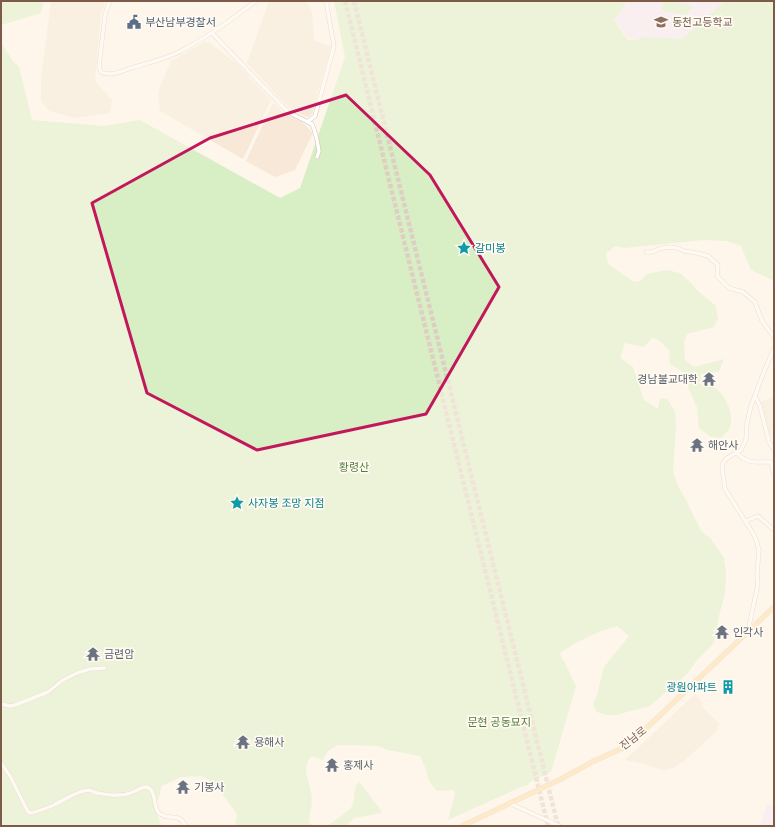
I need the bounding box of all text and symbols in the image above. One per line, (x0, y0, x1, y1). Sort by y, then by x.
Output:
public building icon: 부산남부경찰서 (126, 14, 142, 30)
school or university icon: 동천고등학교 (653, 14, 669, 30)
place label: 부산남부경찰서 (145, 16, 216, 29)
place label: 동천고등학교 (672, 16, 733, 29)
place icon: 갈미봉 (456, 240, 472, 256)
place label: 갈미봉 (475, 242, 505, 255)
temple icon: 경남불교대학 (701, 371, 717, 387)
place label: 경남불교대학 (637, 373, 698, 386)
temple icon: 해안사 (689, 437, 705, 453)
place label: 해안사 (708, 439, 738, 452)
park label: 황령산 (339, 461, 369, 474)
place icon: 사자봉 조망 지점 (229, 495, 245, 511)
place label: 사자봉 조망 지점 (248, 497, 325, 510)
temple icon: 인각사 (714, 624, 730, 640)
place label: 인각사 (733, 626, 763, 639)
temple icon: 금련암 (85, 646, 101, 662)
place label: 금련암 (104, 648, 134, 661)
building icon: 광원아파트 (720, 679, 736, 695)
place label: 광원아파트 (666, 681, 717, 694)
park label: 문현 공동묘지 (467, 716, 531, 729)
street label: 진남로 (617, 724, 649, 753)
temple icon: 용해사 (235, 734, 251, 750)
place label: 용해사 (254, 736, 284, 749)
temple icon: 홍제사 (324, 757, 340, 773)
place label: 홍제사 (343, 759, 373, 772)
temple icon: 기봉사 (175, 779, 191, 795)
place label: 기봉사 (194, 781, 224, 794)

